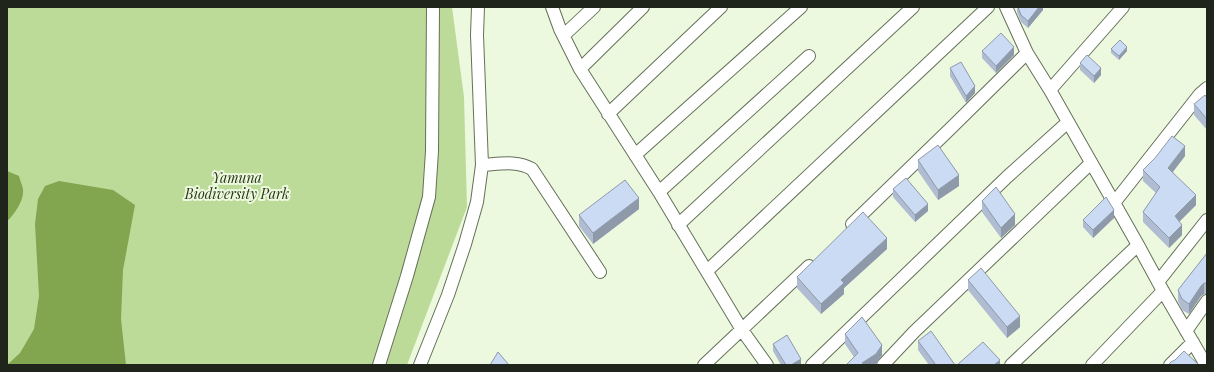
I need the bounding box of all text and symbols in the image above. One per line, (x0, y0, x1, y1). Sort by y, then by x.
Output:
park label: Yamuna Biodiversity Park (184, 168, 289, 203)

